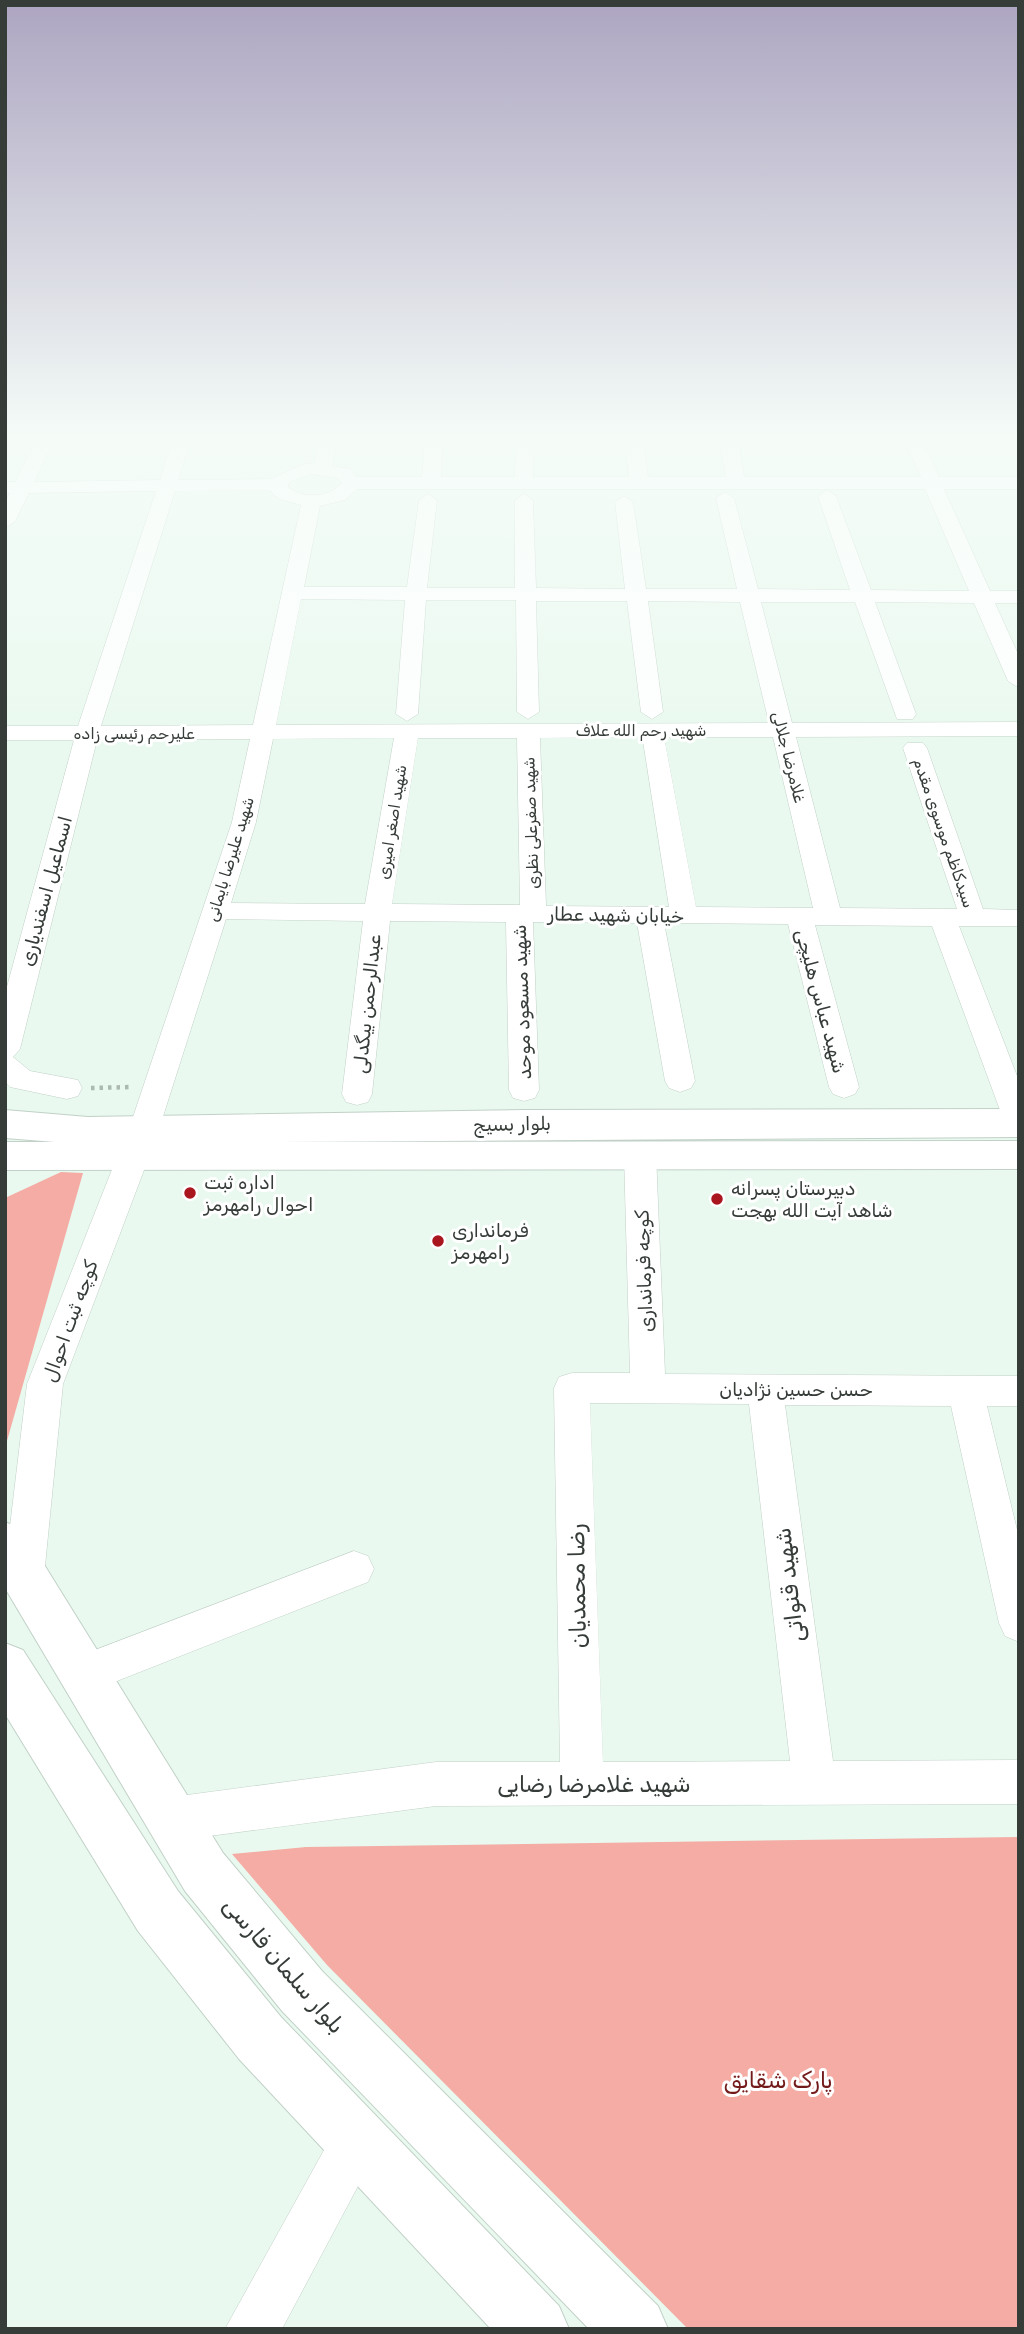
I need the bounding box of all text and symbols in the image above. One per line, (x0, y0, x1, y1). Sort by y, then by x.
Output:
street label: غلامرضا جلالی (768, 709, 810, 805)
street label: شهید رحم الله علاف (576, 721, 707, 741)
street label: علیرحم رئیسی زاده (73, 724, 195, 744)
street label: سیدکاظم موسوی مقدم (908, 756, 979, 911)
street label: شهید صفرعلی نظری (519, 757, 544, 889)
street label: شهید اصغر امیری (374, 763, 411, 881)
street label: شهید علیرضا بایمانی (202, 794, 259, 924)
street label: اسماعیل اسفندیاری (15, 814, 77, 968)
street label: خیابان شهید عطار (547, 902, 684, 928)
street label: شهید مسعود موحد (508, 924, 536, 1080)
street label: شهید عباس هلیچی (791, 926, 851, 1076)
street label: عبدالرحمن بیگدلی (348, 933, 386, 1075)
street label: بلوار بسیج (473, 1112, 551, 1138)
place label: اداره ثبت احوال رامهرمز (203, 1171, 313, 1216)
place label: دبیرستان پسرانه شاهد آیت الله بهجت (731, 1177, 893, 1222)
marker: اداره ثبت احوال رامهرمز (182, 1185, 198, 1201)
marker: دبیرستان پسرانه شاهد آیت الله بهجت (709, 1191, 725, 1207)
street label: کوچه فرمانداری (630, 1209, 658, 1333)
place label: فرمانداری رامهرمز (451, 1219, 528, 1264)
marker: فرمانداری رامهرمز (430, 1233, 446, 1249)
street label: کوچه ثبت احوال (37, 1257, 103, 1385)
street label: حسن حسین نژادیان (719, 1378, 873, 1401)
street label: رضا محمدیان (562, 1523, 592, 1649)
street label: شهید قنواتی (768, 1526, 810, 1644)
street label: شهید غلامرضا رضایی (497, 1770, 691, 1798)
street label: بلوار سلمان فارسی (217, 1891, 351, 2039)
park label: پارک شقایق (723, 2066, 833, 2096)

